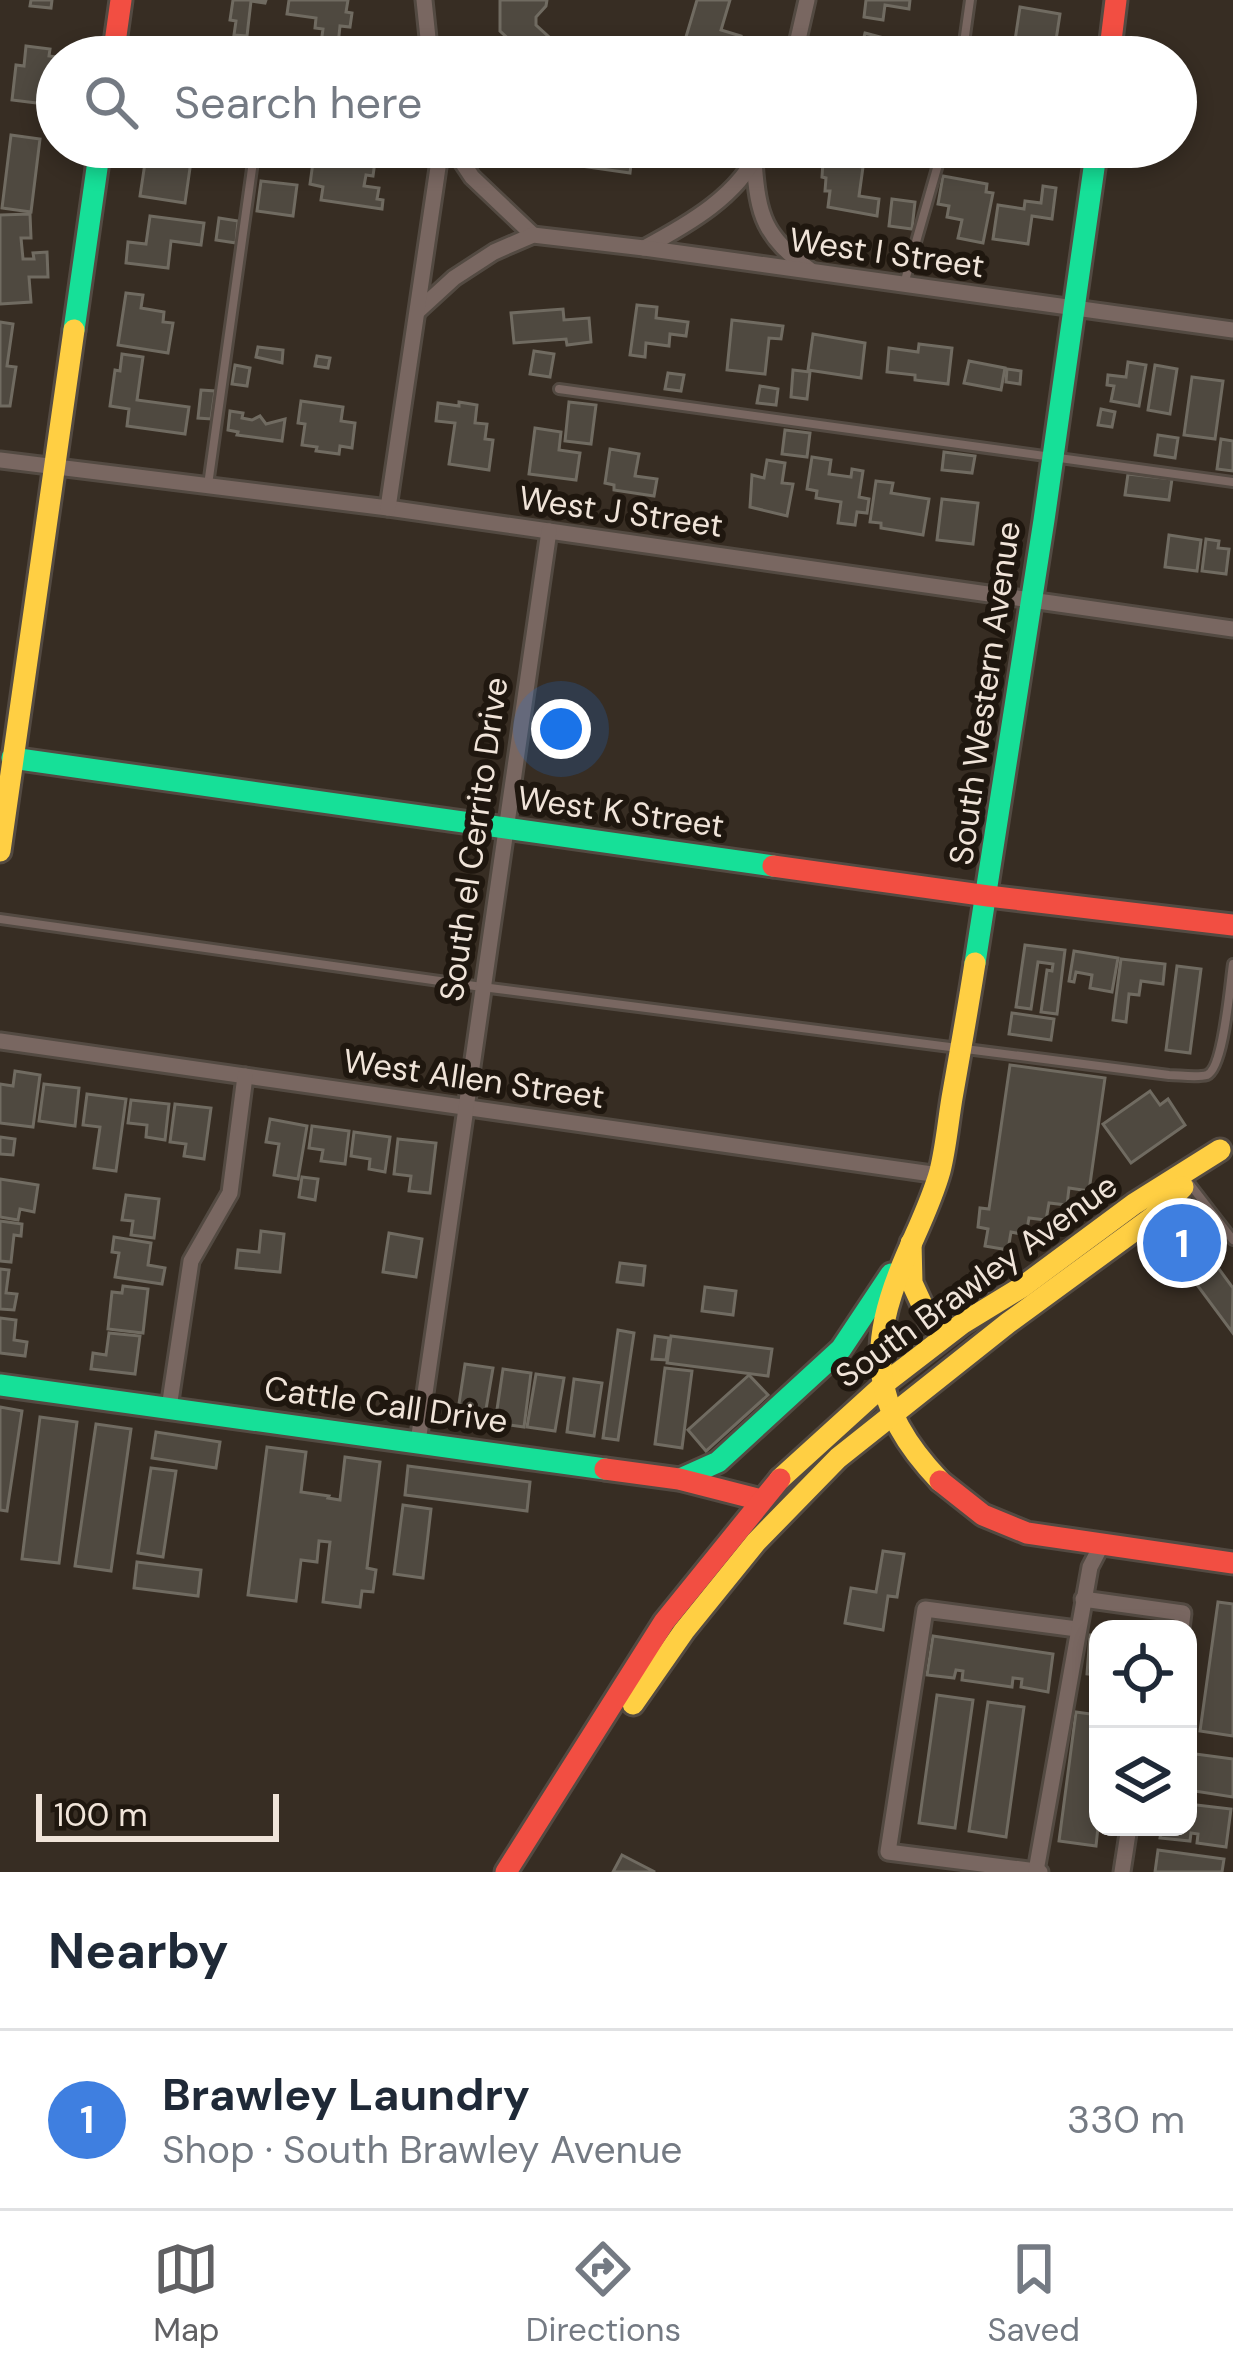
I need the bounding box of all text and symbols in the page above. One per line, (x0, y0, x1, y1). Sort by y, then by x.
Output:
search box (36, 36, 1197, 168)
icon: search (78, 69, 144, 135)
text: Search here (174, 73, 422, 132)
street label: West I Street (787, 218, 987, 287)
street label: West J Street (516, 476, 726, 547)
street label: South Western Avenue (939, 519, 1030, 868)
street label: South el Cerrito Drive (429, 674, 518, 1004)
your location (531, 699, 591, 759)
street label: West K Street (515, 776, 727, 847)
street label: West Allen Street (341, 1039, 607, 1118)
street label: South Brawley Avenue (827, 1164, 1126, 1397)
pin: 1 (1143, 1198, 1221, 1288)
street label: Cattle Call Drive (262, 1366, 510, 1443)
map controls (1089, 1620, 1197, 1836)
button: locate (1089, 1620, 1197, 1728)
button: layers (1089, 1728, 1197, 1836)
scale bar (36, 1788, 279, 1841)
text: 100 m (54, 1793, 148, 1836)
text: Nearby (48, 1917, 229, 1984)
text: Brawley Laundry (162, 2065, 530, 2124)
text: 1 (80, 2094, 94, 2145)
text: 330 m (1067, 2094, 1185, 2145)
text: Shop · South Brawley Avenue (162, 2124, 682, 2175)
tab: Map (153, 2236, 220, 2351)
tab: Directions (526, 2236, 681, 2351)
tab: Saved (987, 2236, 1080, 2351)

